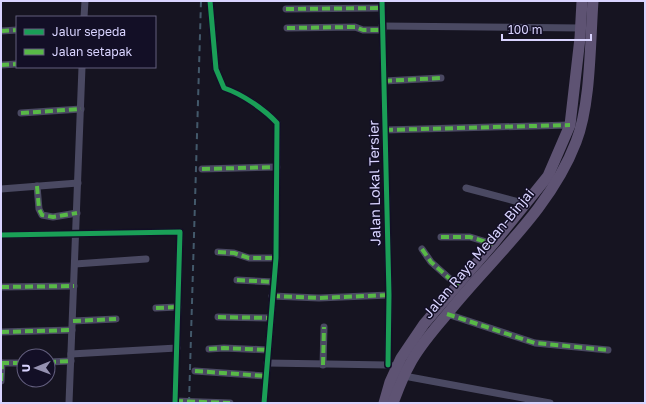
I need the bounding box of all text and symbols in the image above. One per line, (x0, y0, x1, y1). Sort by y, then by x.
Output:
legend (16, 16, 156, 68)
scale bar (502, 16, 591, 42)
text: 100 m (508, 22, 542, 37)
text: Jalur sepeda (52, 24, 126, 39)
text: Jalan setapak (52, 44, 133, 59)
street label: Jalan Lokal Tersier (364, 119, 384, 246)
street label: Jalan Raya Medan-Binjai (419, 185, 537, 321)
north arrow (16, 348, 56, 388)
text: U (19, 364, 32, 372)

